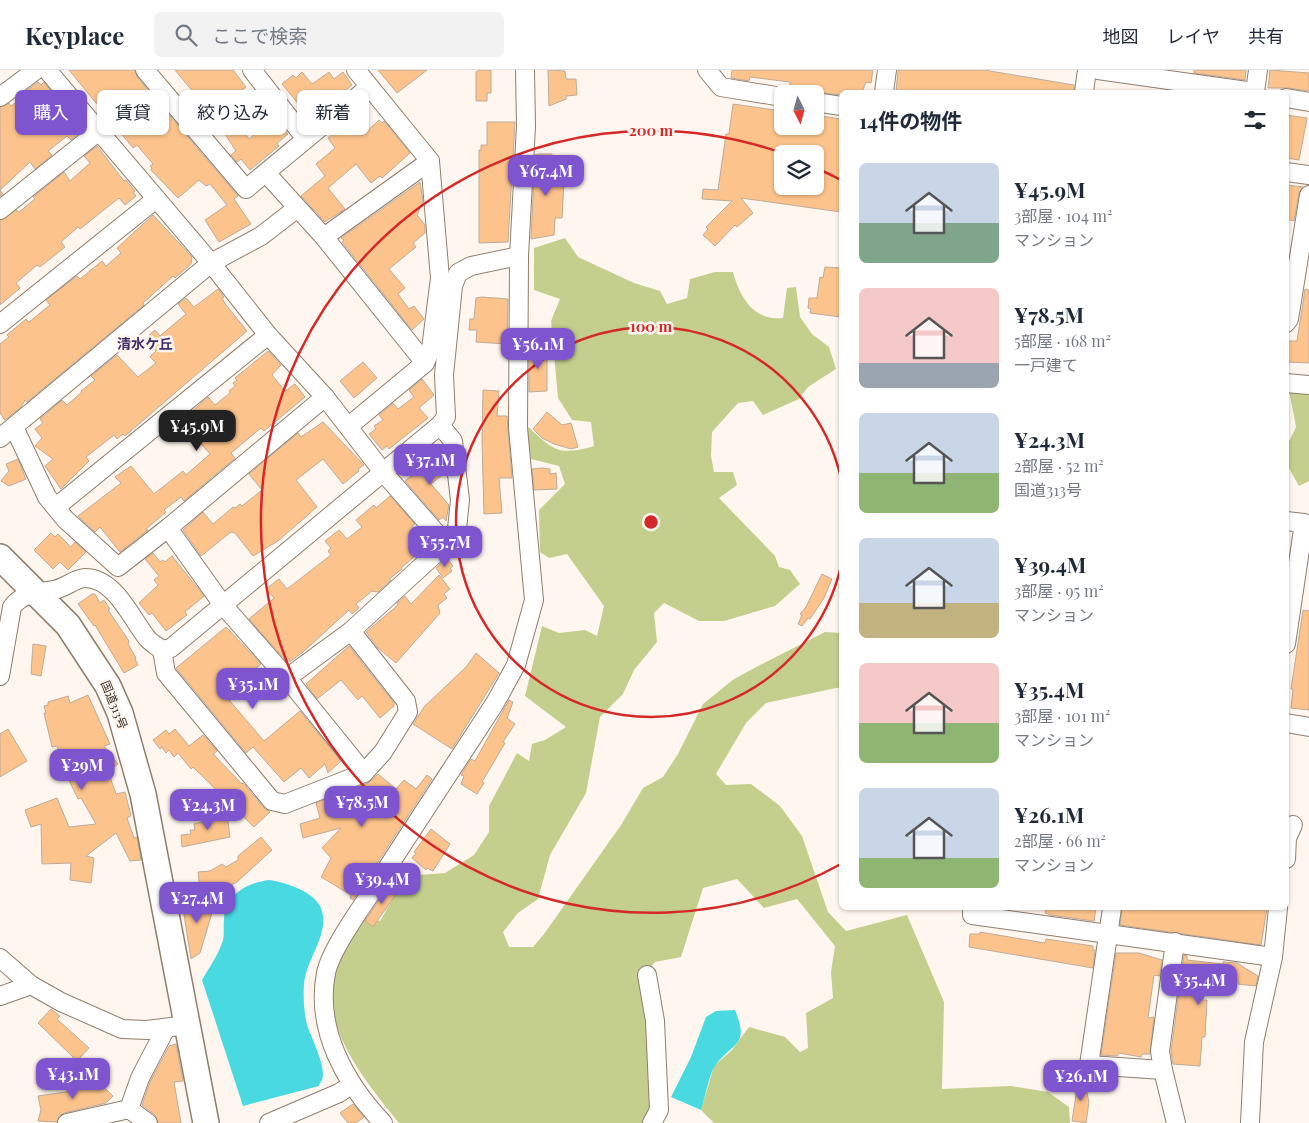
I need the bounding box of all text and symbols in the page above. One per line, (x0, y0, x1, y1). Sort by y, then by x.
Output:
search box (154, 12, 504, 57)
text: Keyplace (25, 19, 124, 51)
icon: search (172, 21, 200, 49)
text: ここで検索 (212, 22, 307, 48)
text: 地図 (1103, 24, 1139, 48)
text: レイヤ (1167, 24, 1220, 48)
text: 共有 (1248, 24, 1284, 48)
north arrow (774, 85, 824, 135)
map controls (774, 85, 824, 195)
chip: 購入 (15, 90, 87, 135)
chip: 賃貸 (97, 90, 169, 135)
chip: 絞り込み (179, 90, 287, 135)
chip: 新着 (297, 90, 369, 135)
text: 14件の物件 (859, 106, 962, 134)
icon: filters (1241, 106, 1269, 134)
text: 200 m (629, 120, 674, 140)
button: layers (774, 145, 824, 195)
pin: ¥67.4M (505, 154, 587, 197)
text: ¥67.4M (519, 160, 573, 181)
text: ¥45.9M (1014, 175, 1086, 203)
icon: home (899, 183, 959, 243)
text: 3部屋 · 104 m² (1014, 205, 1112, 226)
text: マンション (1014, 229, 1094, 250)
text: ¥78.5M (1014, 300, 1084, 328)
icon: home (899, 308, 959, 368)
text: 100 m (630, 316, 673, 336)
pin: ¥56.1M (497, 328, 579, 370)
text: 5部屋 · 168 m² (1014, 330, 1111, 351)
text: ¥56.1M (512, 333, 564, 354)
district label: 清水ケ丘 (117, 334, 173, 353)
text: 一戸建て (1014, 354, 1078, 375)
pin: ¥45.9M (156, 410, 238, 452)
text: ¥45.9M (170, 415, 224, 436)
text: ¥24.3M (1014, 425, 1085, 453)
icon: home (899, 433, 959, 493)
pin: ¥37.1M (389, 444, 471, 486)
text: ¥37.1M (405, 449, 455, 470)
text: 2部屋 · 52 m² (1014, 455, 1104, 476)
text: 国道313号 (1014, 479, 1082, 500)
centre of rings (642, 513, 660, 531)
pin: ¥55.7M (404, 526, 486, 568)
text: ¥55.7M (419, 531, 471, 552)
text: ¥39.4M (1014, 550, 1086, 578)
icon: home (899, 558, 959, 618)
text: 3部屋 · 95 m² (1014, 580, 1104, 601)
text: マンション (1014, 604, 1094, 625)
pin: ¥35.1M (212, 668, 294, 710)
text: ¥35.1M (227, 673, 279, 694)
text: ¥35.4M (1014, 675, 1084, 703)
street label: 国道313号 (98, 678, 132, 731)
icon: home (899, 683, 959, 743)
text: 3部屋 · 101 m² (1014, 705, 1110, 726)
text: マンション (1014, 729, 1094, 750)
pin: ¥29M (52, 748, 112, 791)
text: ¥29M (61, 754, 103, 775)
pin: ¥78.5M (321, 786, 403, 828)
pin: ¥24.3M (167, 788, 249, 831)
text: ¥78.5M (335, 791, 389, 812)
text: ¥24.3M (181, 794, 235, 815)
text: ¥26.1M (1014, 800, 1084, 828)
icon: home (899, 808, 959, 868)
text: 2部屋 · 66 m² (1014, 830, 1106, 851)
text: マンション (1014, 854, 1094, 875)
pin: ¥39.4M (341, 862, 423, 905)
text: ¥39.4M (354, 868, 410, 889)
pin: ¥27.4M (156, 882, 238, 924)
text: ¥27.4M (170, 887, 224, 908)
pin: ¥35.4M (1158, 964, 1240, 1006)
text: ¥35.4M (1172, 969, 1226, 990)
pin: ¥43.1M (32, 1058, 114, 1100)
pin: ¥26.1M (1040, 1060, 1122, 1102)
text: ¥43.1M (47, 1063, 99, 1084)
text: ¥26.1M (1054, 1065, 1108, 1086)

